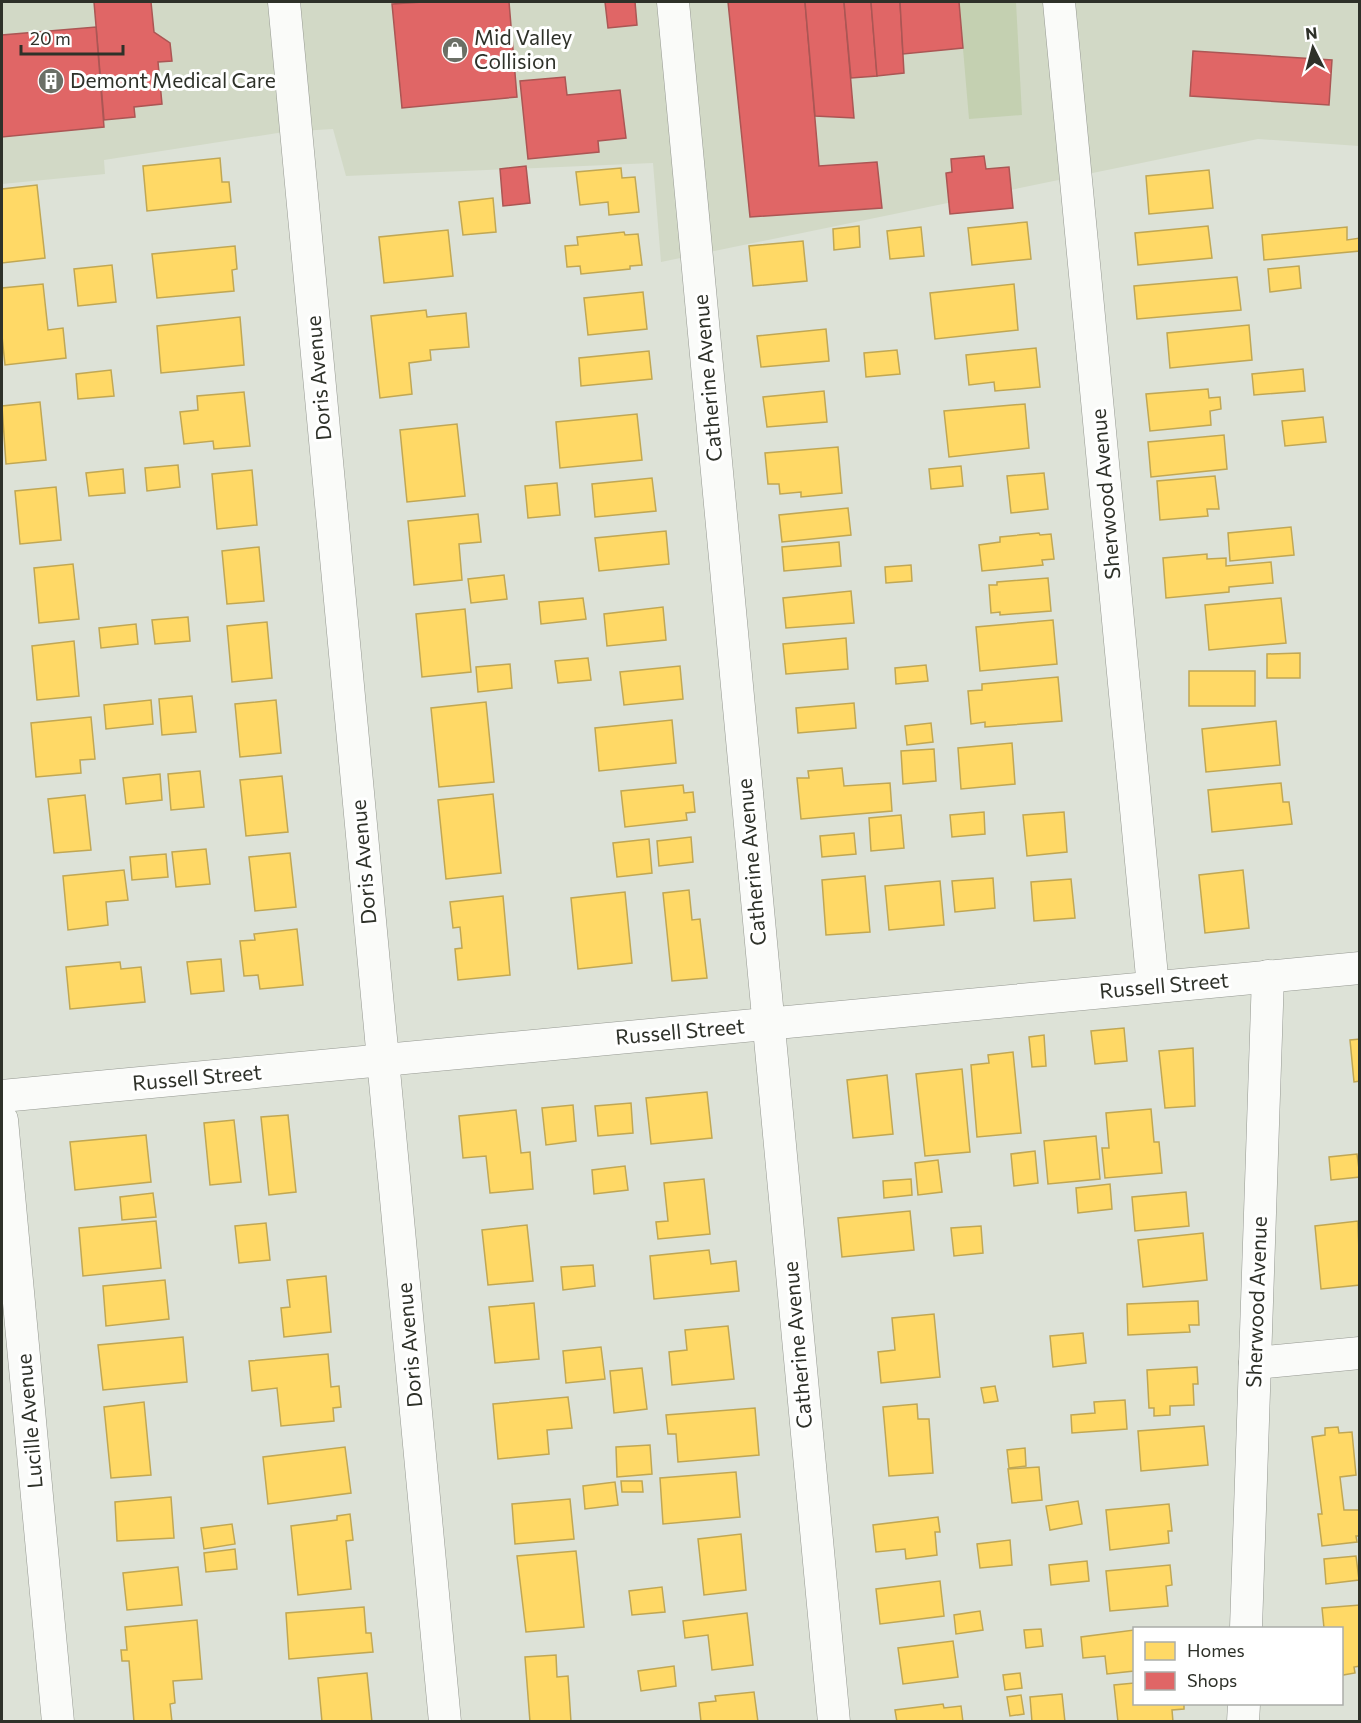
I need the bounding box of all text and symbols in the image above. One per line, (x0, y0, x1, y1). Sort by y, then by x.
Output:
scale bar (21, 18, 123, 56)
north arrow (1283, 18, 1343, 78)
text: N (1304, 23, 1318, 43)
place label: Mid Valley Collision (474, 24, 572, 73)
text: 20 m (30, 27, 71, 49)
shop icon: Mid Valley Collision (440, 35, 470, 65)
building icon: Demont Medical Care (36, 66, 66, 96)
place label: Demont Medical Care (70, 67, 276, 92)
street label: Catherine Avenue (687, 293, 726, 463)
street label: Doris Avenue (300, 315, 335, 442)
street label: Sherwood Avenue (1085, 408, 1124, 581)
street label: Catherine Avenue (731, 777, 770, 947)
street label: Doris Avenue (345, 799, 380, 926)
street label: Russell Street (1098, 966, 1230, 1003)
street label: Russell Street (614, 1012, 746, 1049)
street label: Russell Street (131, 1058, 263, 1095)
street label: Sherwood Avenue (1240, 1216, 1271, 1388)
street label: Catherine Avenue (777, 1260, 816, 1430)
street label: Doris Avenue (391, 1282, 426, 1409)
street label: Lucille Avenue (10, 1353, 47, 1490)
legend (1133, 1627, 1343, 1705)
text: Homes (1187, 1639, 1245, 1661)
text: Shops (1187, 1669, 1237, 1691)

